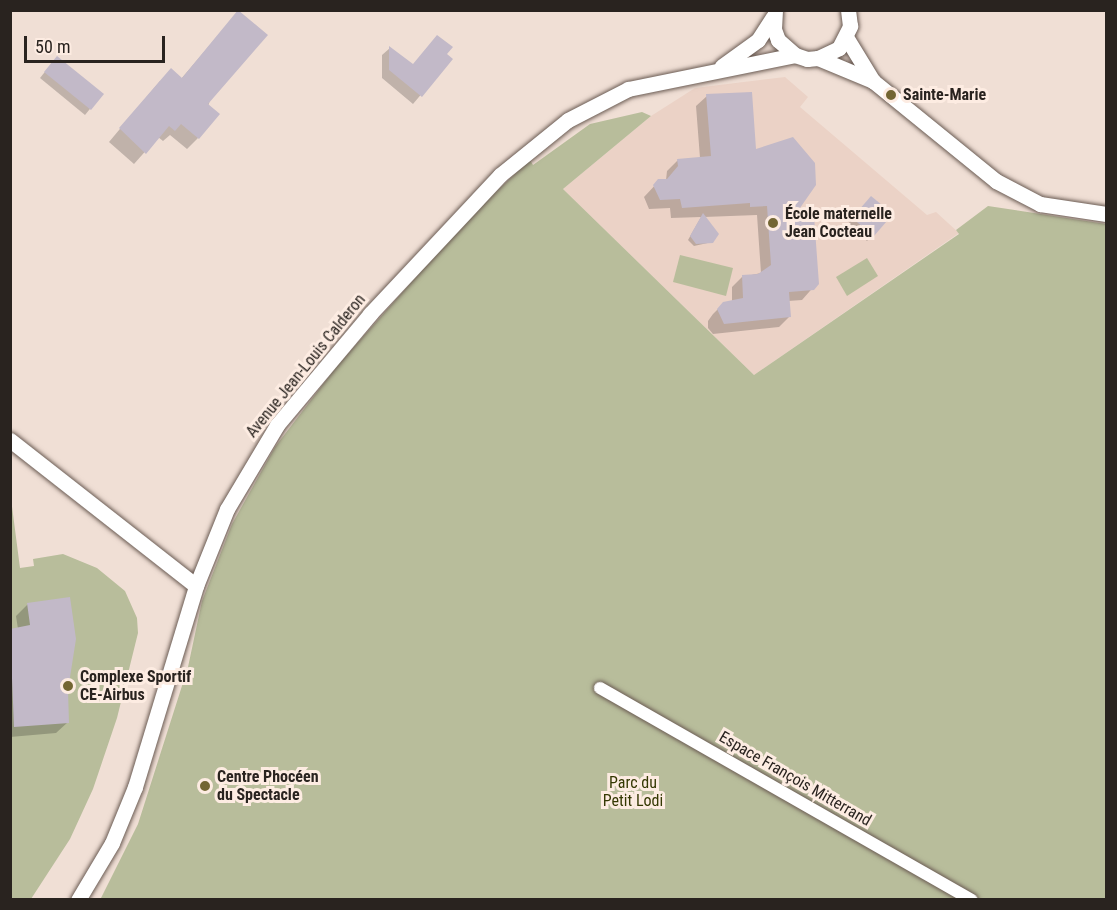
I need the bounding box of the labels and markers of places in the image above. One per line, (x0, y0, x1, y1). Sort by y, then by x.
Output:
place label: Sainte-Marie (903, 85, 986, 105)
marker: Sainte-Marie (884, 88, 898, 102)
place label: École maternelle Jean Cocteau (785, 204, 892, 242)
marker: École maternelle Jean Cocteau (766, 216, 780, 230)
place label: Complexe Sportif CE-Airbus (80, 667, 191, 705)
marker: Complexe Sportif CE-Airbus (61, 679, 75, 693)
place label: Centre Phocéen du Spectacle (217, 767, 319, 805)
marker: Centre Phocéen du Spectacle (198, 779, 212, 793)

